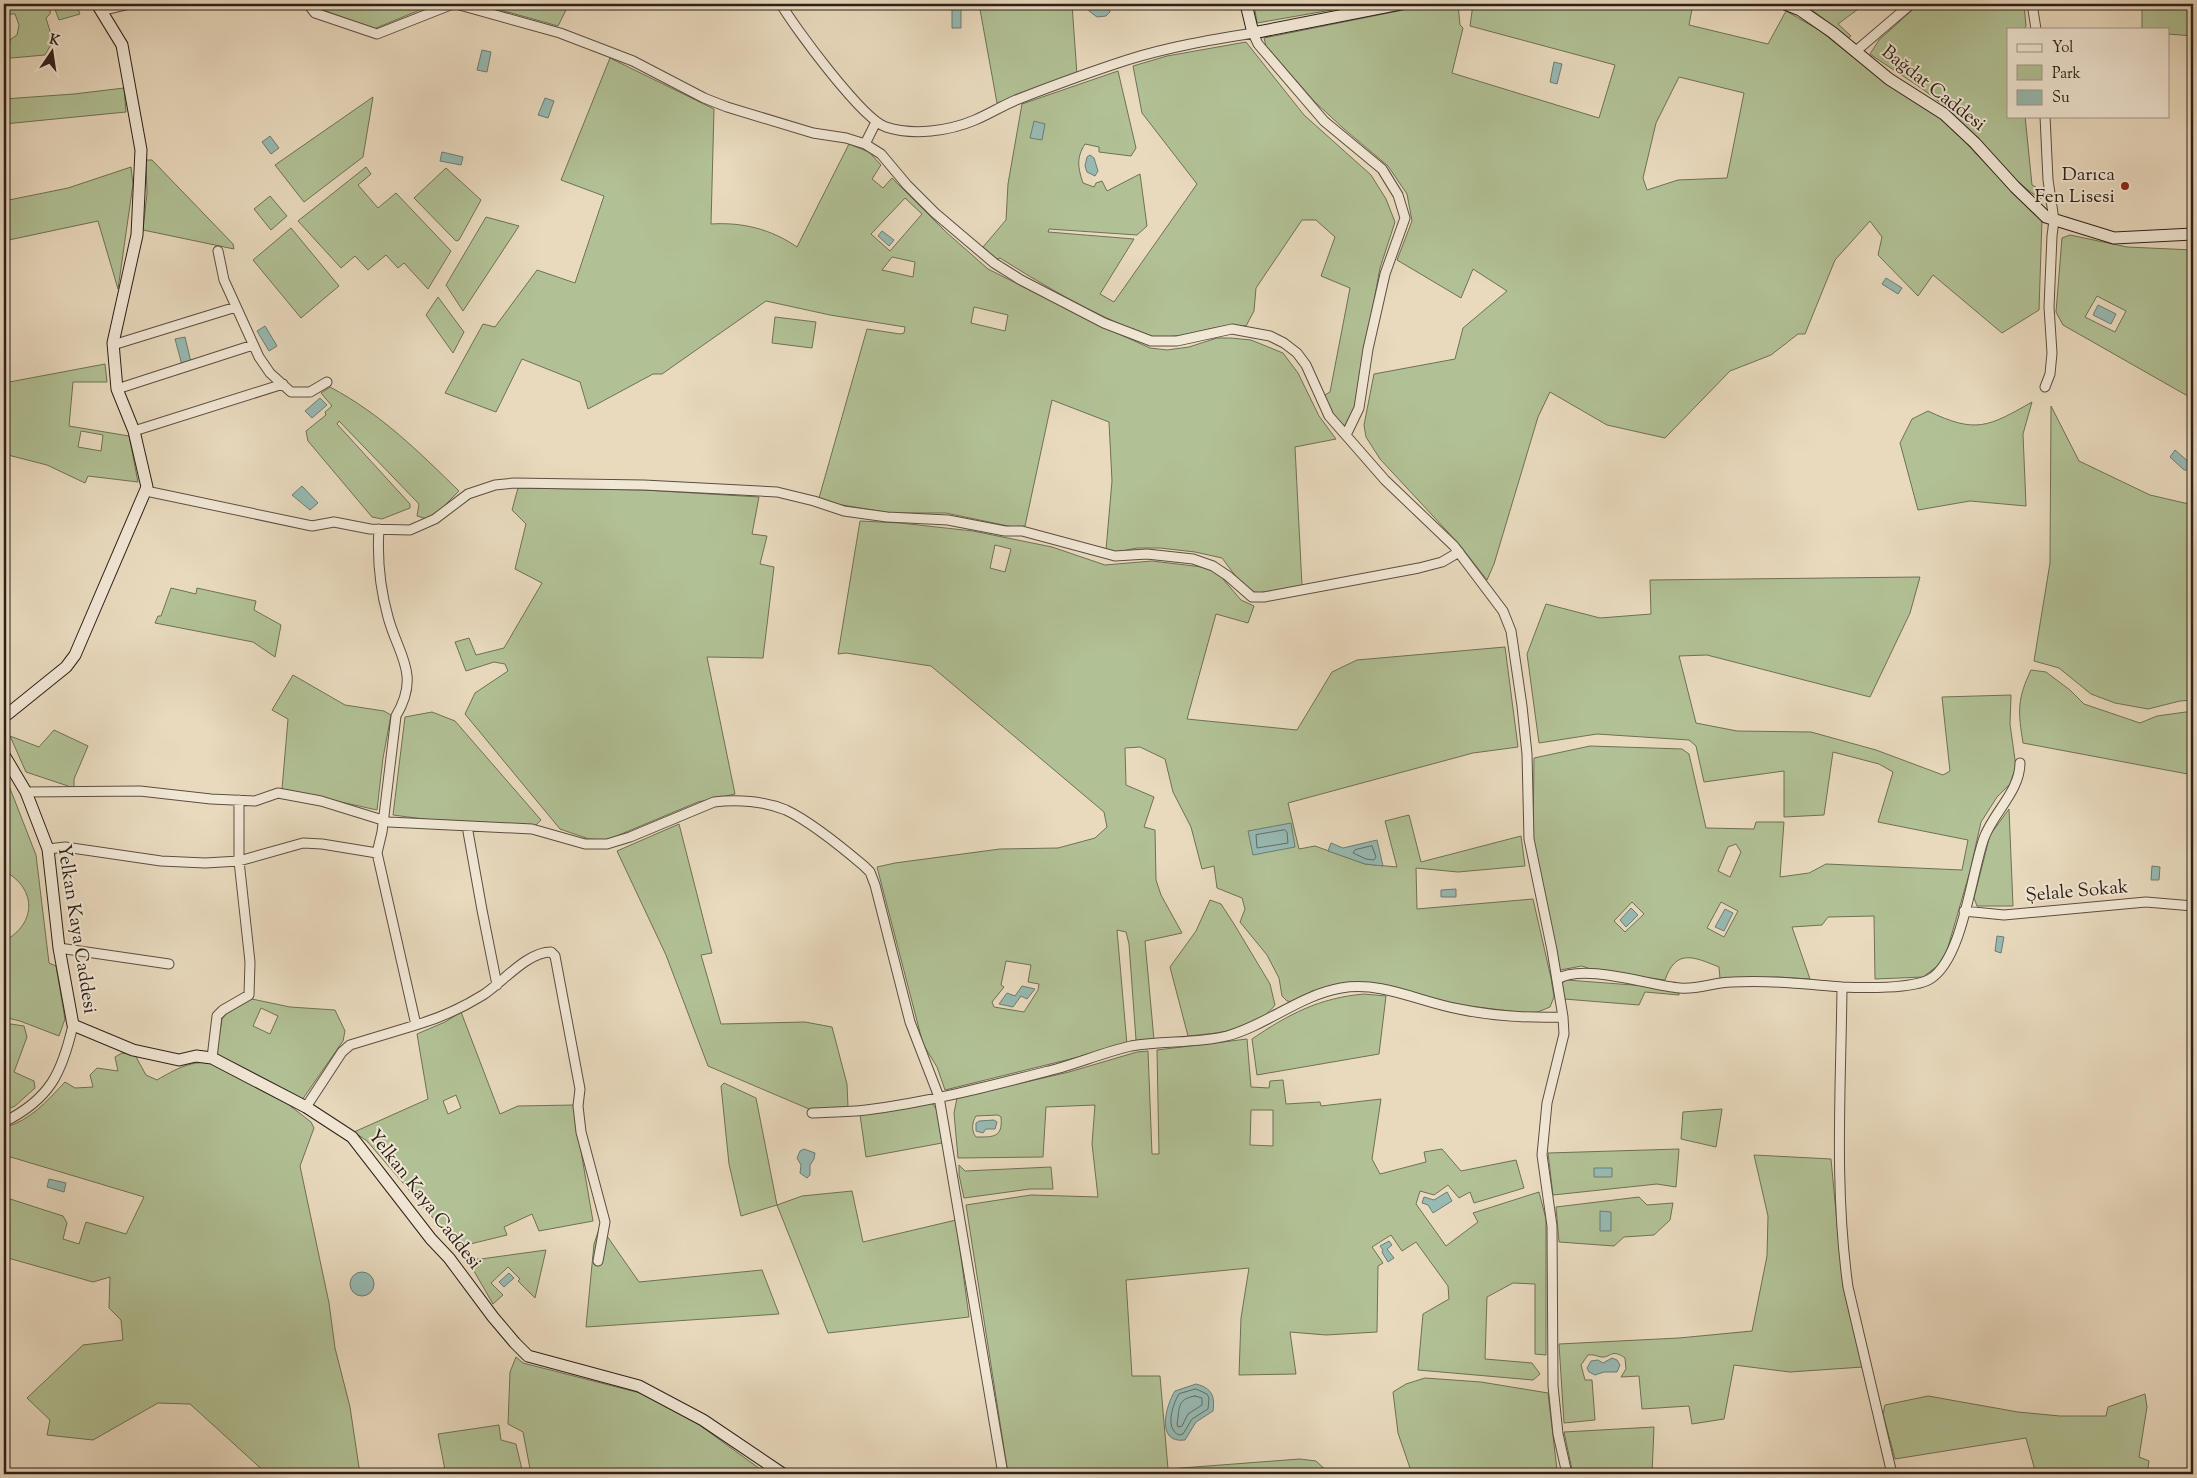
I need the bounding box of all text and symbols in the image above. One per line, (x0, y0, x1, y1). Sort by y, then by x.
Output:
north arrow (28, 28, 78, 78)
legend (2007, 28, 2170, 118)
text: K (47, 30, 63, 52)
text: Yol (2052, 38, 2074, 59)
street label: Bağdat Caddesi (1875, 40, 1991, 138)
text: Park (2052, 64, 2081, 85)
text: Su (2052, 88, 2070, 109)
place label: Darıca Fen Lisesi (2035, 162, 2115, 211)
marker: Darıca Fen Lisesi (2119, 180, 2131, 192)
street label: Yelkan Kaya Caddesi (49, 842, 103, 1016)
street label: Şelale Sokak (2024, 874, 2130, 910)
street label: Yelkan Kaya Caddesi (361, 1124, 487, 1276)

